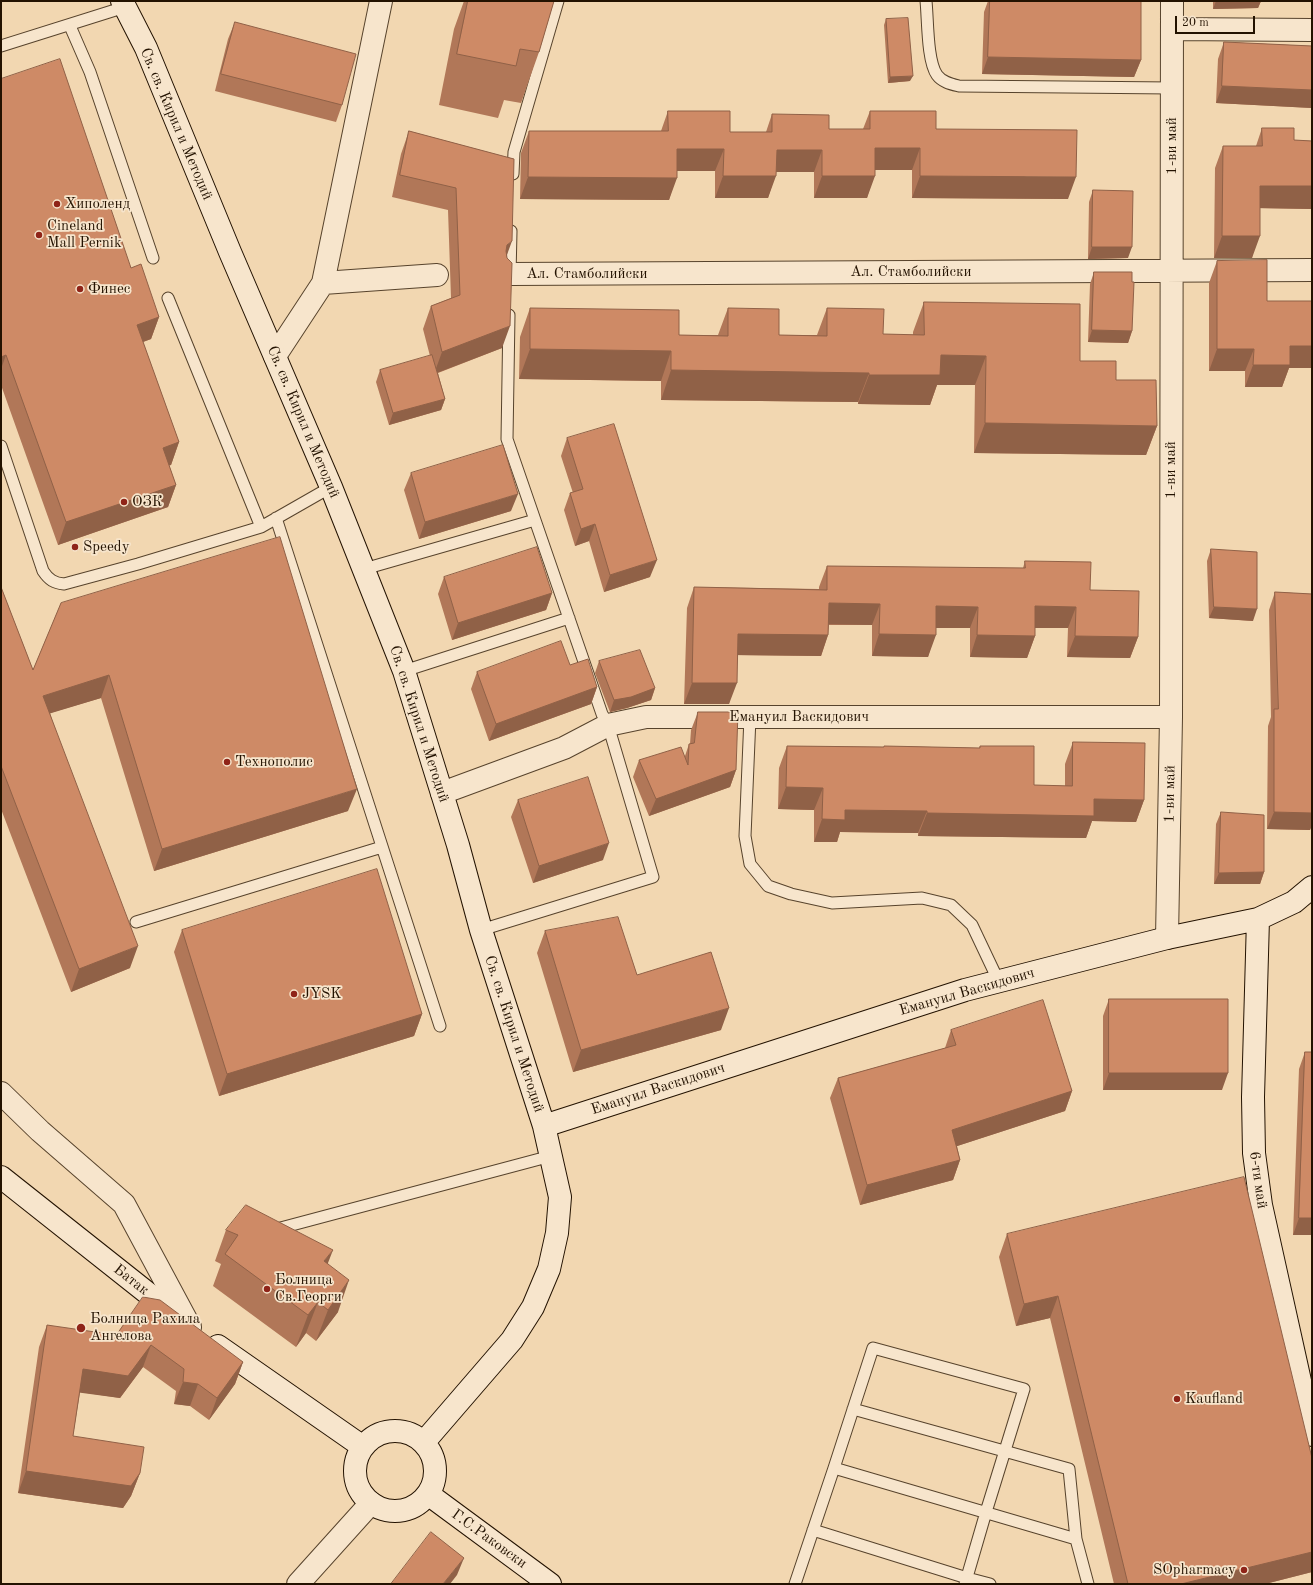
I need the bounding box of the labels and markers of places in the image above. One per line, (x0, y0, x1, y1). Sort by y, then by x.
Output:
place label: Хиполенд (65, 195, 130, 213)
marker: Хиполенд (52, 199, 62, 209)
place label: Cineland Mall Pernik (47, 217, 122, 252)
marker: Cineland Mall Pernik (34, 230, 44, 240)
place label: Финес (88, 280, 130, 298)
marker: Финес (75, 284, 85, 294)
place label: ОЗК (132, 493, 163, 511)
marker: ОЗК (119, 497, 129, 507)
place label: Speedy (83, 538, 130, 556)
marker: Speedy (70, 542, 80, 552)
place label: Технополис (235, 753, 313, 771)
marker: Технополис (222, 757, 232, 767)
place label: JYSK (302, 985, 342, 1003)
marker: JYSK (289, 989, 299, 999)
place label: Болница Св.Георги (275, 1271, 342, 1306)
marker: Болница Св.Георги (262, 1284, 272, 1294)
place label: Болница Рахила Ангелова (90, 1310, 200, 1345)
marker: Болница Рахила Ангелова (75, 1322, 87, 1334)
place label: Kaufland (1185, 1390, 1243, 1408)
marker: Kaufland (1172, 1394, 1182, 1404)
place label: SOpharmacy (1153, 1561, 1236, 1579)
marker: SOpharmacy (1239, 1565, 1249, 1575)

